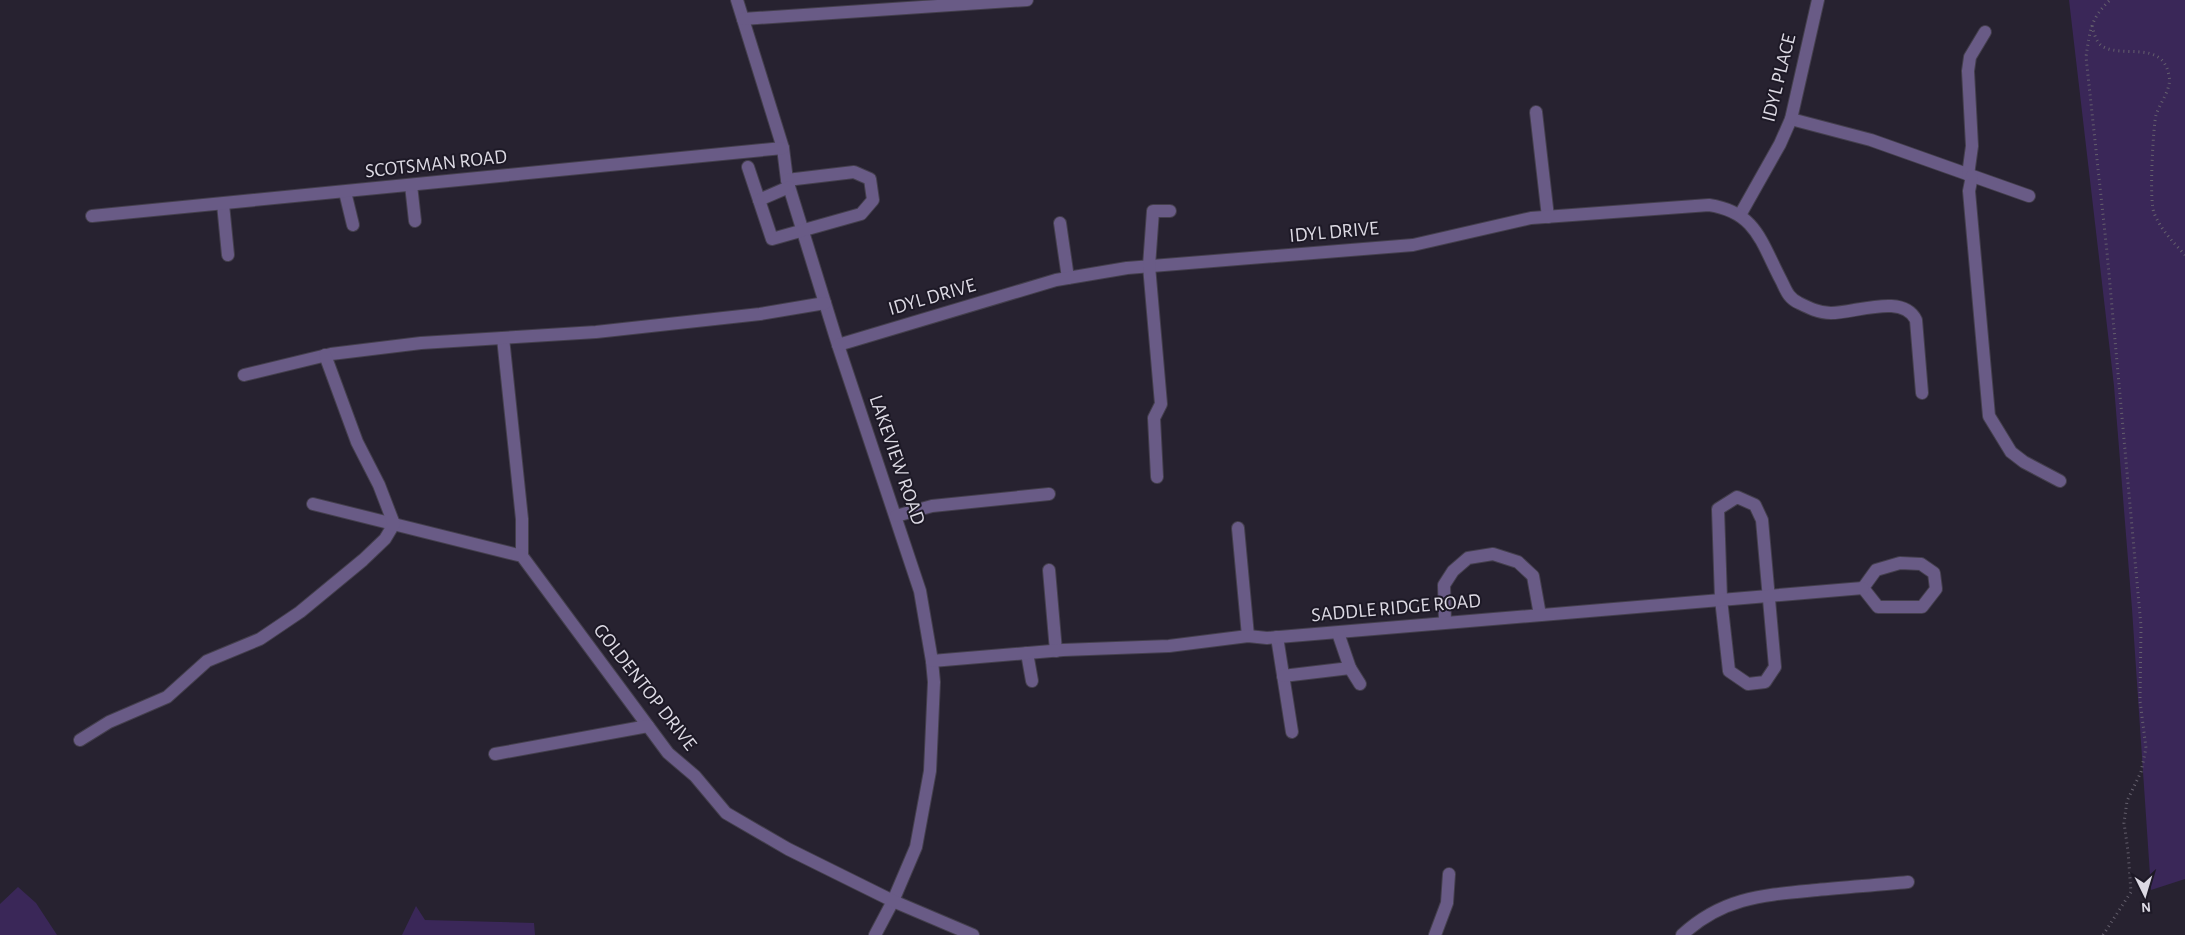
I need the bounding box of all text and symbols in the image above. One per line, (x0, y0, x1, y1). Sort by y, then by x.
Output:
street label: IDYL PLACE (1758, 32, 1800, 124)
street label: SCOTSMAN ROAD (364, 147, 508, 181)
street label: IDYL DRIVE (1288, 218, 1380, 246)
street label: IDYL DRIVE (886, 275, 978, 319)
street label: LAKEVIEW ROAD (865, 393, 929, 527)
street label: SADDLE RIDGE ROAD (1310, 591, 1482, 625)
street label: GOLDENTOP DRIVE (590, 620, 701, 754)
north arrow (2120, 870, 2170, 920)
text: N (2141, 900, 2152, 914)

